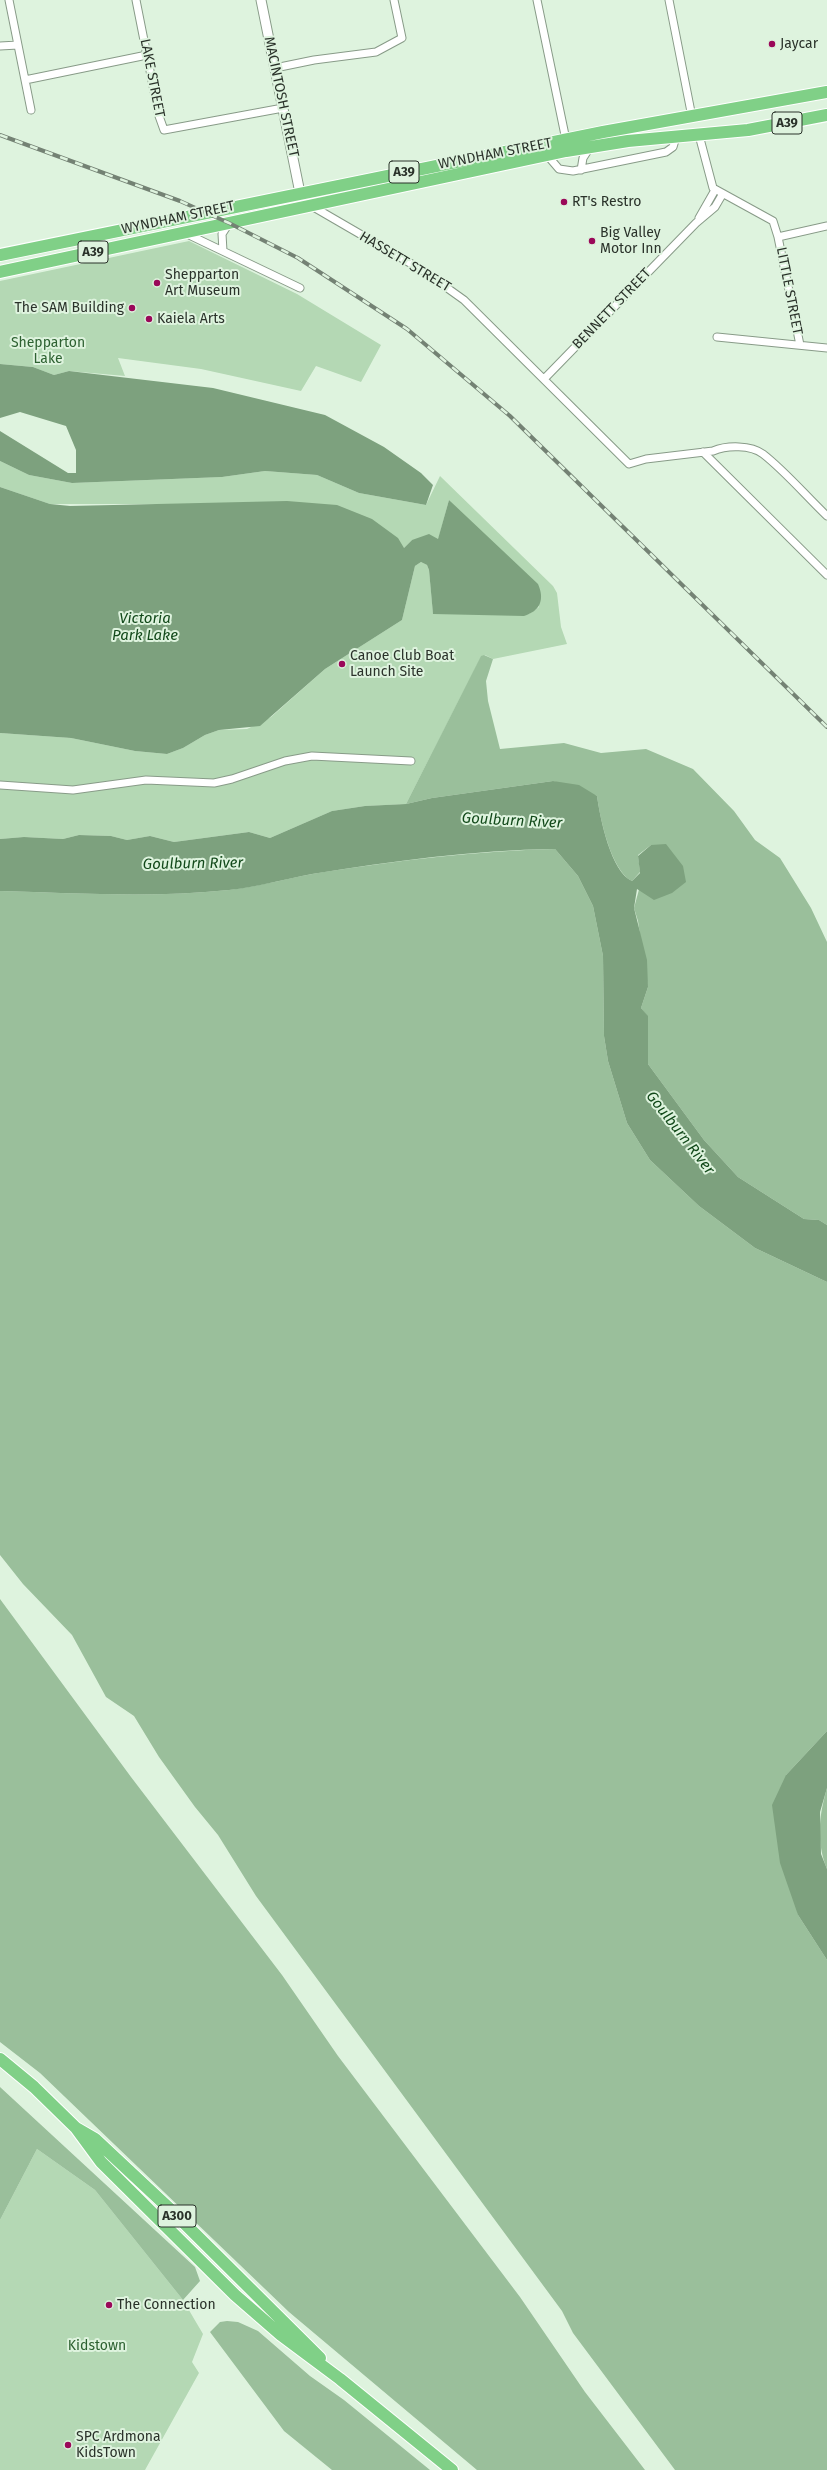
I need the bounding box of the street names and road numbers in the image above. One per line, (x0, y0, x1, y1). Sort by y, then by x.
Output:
street label: MACINTOSH STREET (260, 35, 302, 159)
street label: LAKE STREET (136, 37, 168, 119)
road number: A39 (772, 112, 802, 134)
street label: WYNDHAM STREET (437, 135, 553, 173)
road number: A39 (389, 161, 419, 183)
street label: WYNDHAM STREET (120, 198, 236, 238)
street label: HASSETT STREET (356, 228, 454, 296)
road number: A39 (78, 241, 108, 263)
street label: LITTLE STREET (772, 246, 806, 336)
street label: BENNETT STREET (569, 265, 655, 353)
road number: A300 (158, 2205, 196, 2227)

